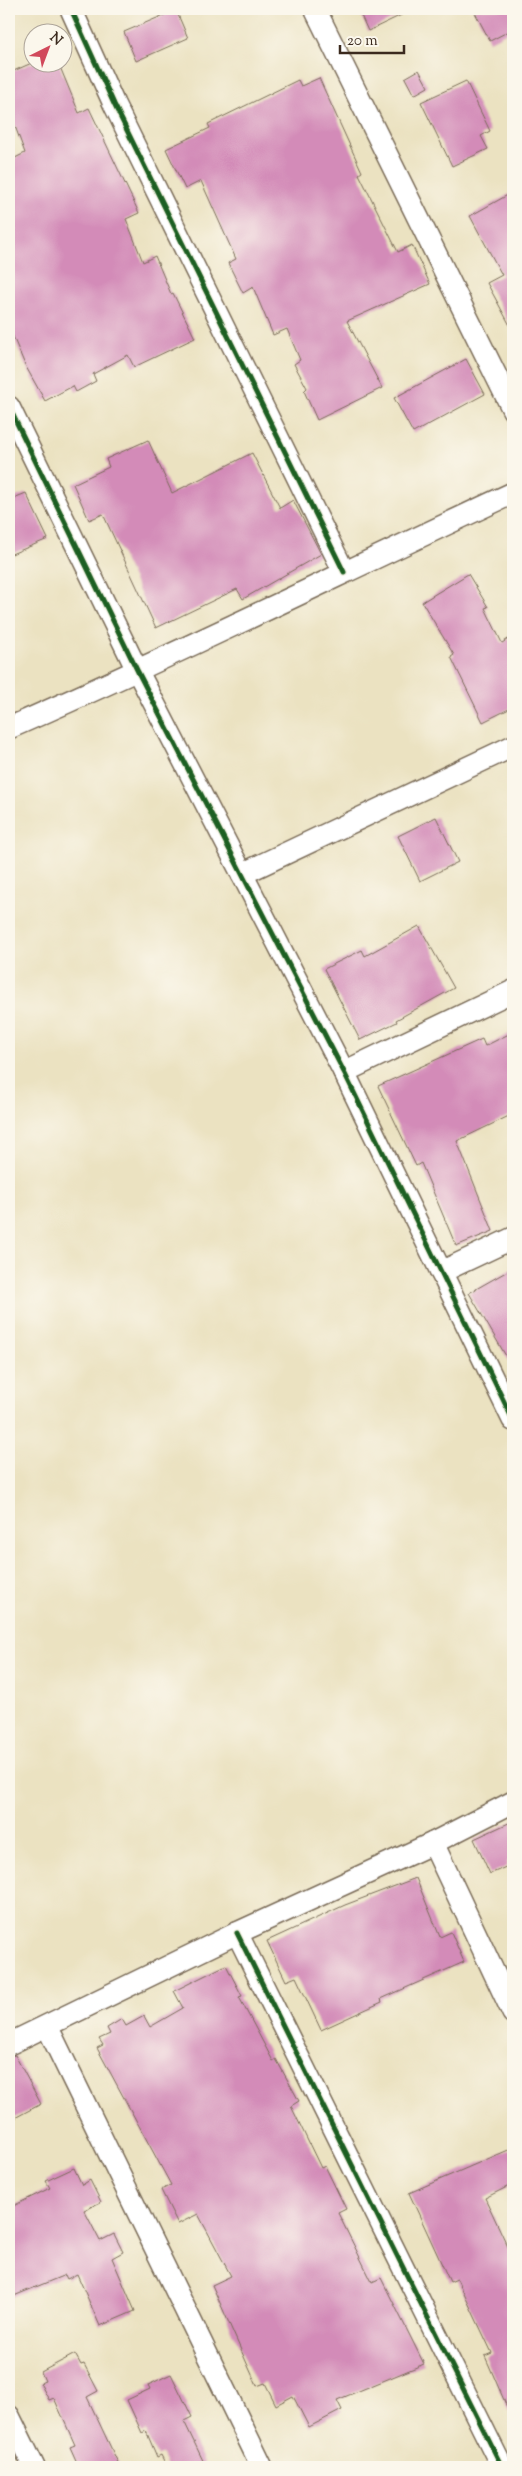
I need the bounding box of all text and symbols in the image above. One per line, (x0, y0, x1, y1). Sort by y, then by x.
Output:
north arrow (22, 22, 72, 72)
scale bar (340, 22, 403, 54)
text: N (45, 29, 66, 51)
text: 20 m (347, 31, 378, 52)

